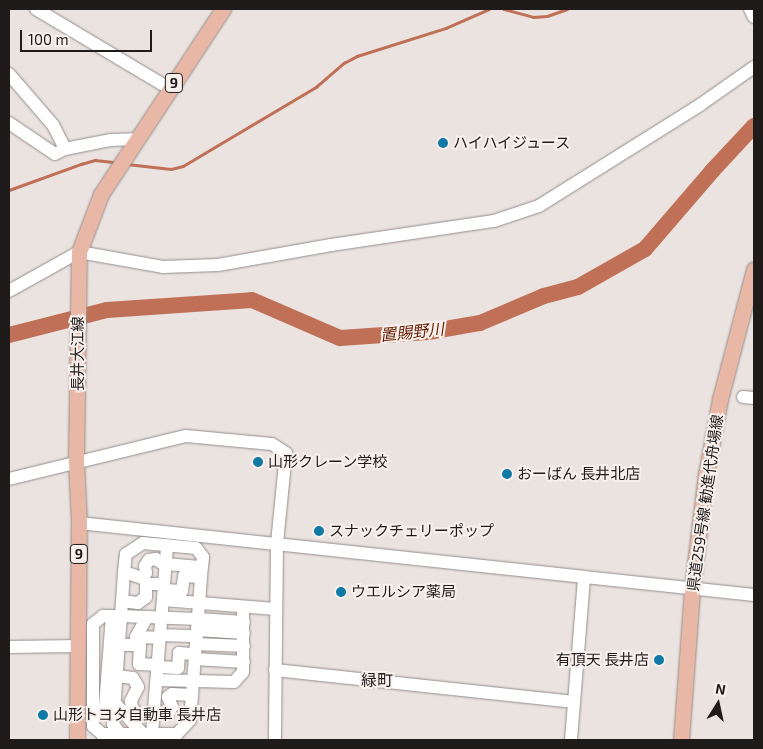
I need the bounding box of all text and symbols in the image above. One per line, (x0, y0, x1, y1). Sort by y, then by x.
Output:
scale bar (22, 20, 155, 52)
text: 100 m (28, 30, 69, 48)
road number: 9 (164, 72, 184, 95)
place label: ハイハイジュース (453, 134, 573, 152)
marker: ハイハイジュース (437, 137, 449, 149)
street label: 長井大江線 (69, 317, 87, 391)
water label: 置賜野川 (379, 319, 445, 345)
street label: 県道259号線 勧進代舟場線 (684, 413, 726, 593)
place label: 山形クレーン学校 (268, 453, 388, 471)
marker: 山形クレーン学校 (252, 456, 264, 468)
place label: おーばん 長井北店 (517, 465, 640, 483)
marker: おーばん 長井北店 (501, 468, 513, 480)
place label: スナックチェリーポップ (329, 522, 494, 540)
marker: スナックチェリーポップ (313, 525, 325, 537)
road number: 9 (69, 542, 89, 566)
place label: ウエルシア薬局 (351, 583, 456, 601)
marker: ウエルシア薬局 (335, 586, 347, 598)
place label: 有頂天 長井店 (556, 651, 649, 669)
marker: 有頂天 長井店 (653, 654, 665, 666)
district label: 緑町 (361, 670, 393, 690)
north arrow (693, 679, 743, 729)
text: N (714, 679, 727, 698)
place label: 山形トヨタ自動車 長井店 (53, 706, 221, 724)
marker: 山形トヨタ自動車 長井店 (37, 709, 49, 721)

